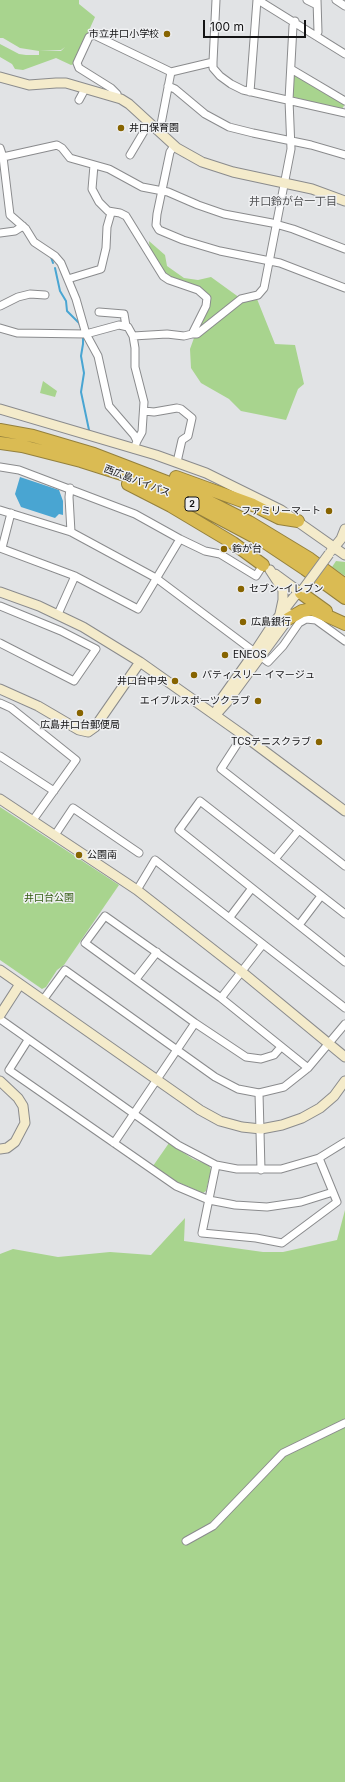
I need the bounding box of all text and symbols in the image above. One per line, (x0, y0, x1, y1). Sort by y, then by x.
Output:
scale bar (205, 12, 308, 38)
text: 100 m (210, 19, 244, 34)
place label: 市立井口小学校 (89, 28, 159, 40)
marker: 市立井口小学校 (162, 29, 172, 39)
place label: 井口保育園 (129, 122, 179, 134)
marker: 井口保育園 (116, 123, 126, 133)
district label: 井口鈴が台一丁目 (249, 195, 337, 209)
street label: 西広島バイパス (102, 463, 172, 499)
road number: 2 (185, 497, 199, 511)
place label: ファミリーマート (241, 505, 321, 517)
marker: ファミリーマート (324, 506, 334, 516)
place label: 鈴が台 (232, 543, 262, 555)
marker: 鈴が台 (219, 544, 229, 554)
place label: セブン-イレブン (249, 583, 324, 595)
marker: セブン-イレブン (236, 584, 246, 594)
place label: 広島銀行 (251, 616, 291, 628)
marker: 広島銀行 (238, 617, 248, 627)
place label: ENEOS (233, 649, 267, 661)
marker: ENEOS (220, 650, 230, 660)
place label: パティスリー イマージュ (202, 669, 315, 681)
marker: パティスリー イマージュ (189, 670, 199, 680)
place label: 井口台中央 (117, 675, 167, 687)
marker: 井口台中央 (170, 676, 180, 686)
place label: エイブルスポーツクラブ (140, 695, 250, 707)
marker: エイブルスポーツクラブ (253, 696, 263, 706)
marker: 広島井口台郵便局 (75, 708, 85, 718)
place label: 広島井口台郵便局 (40, 719, 120, 731)
place label: TCSテニスクラブ (231, 736, 311, 748)
marker: TCSテニスクラブ (314, 737, 324, 747)
place label: 公園南 (87, 849, 117, 861)
marker: 公園南 (74, 850, 84, 860)
park label: 井口台公園 (24, 892, 74, 904)

